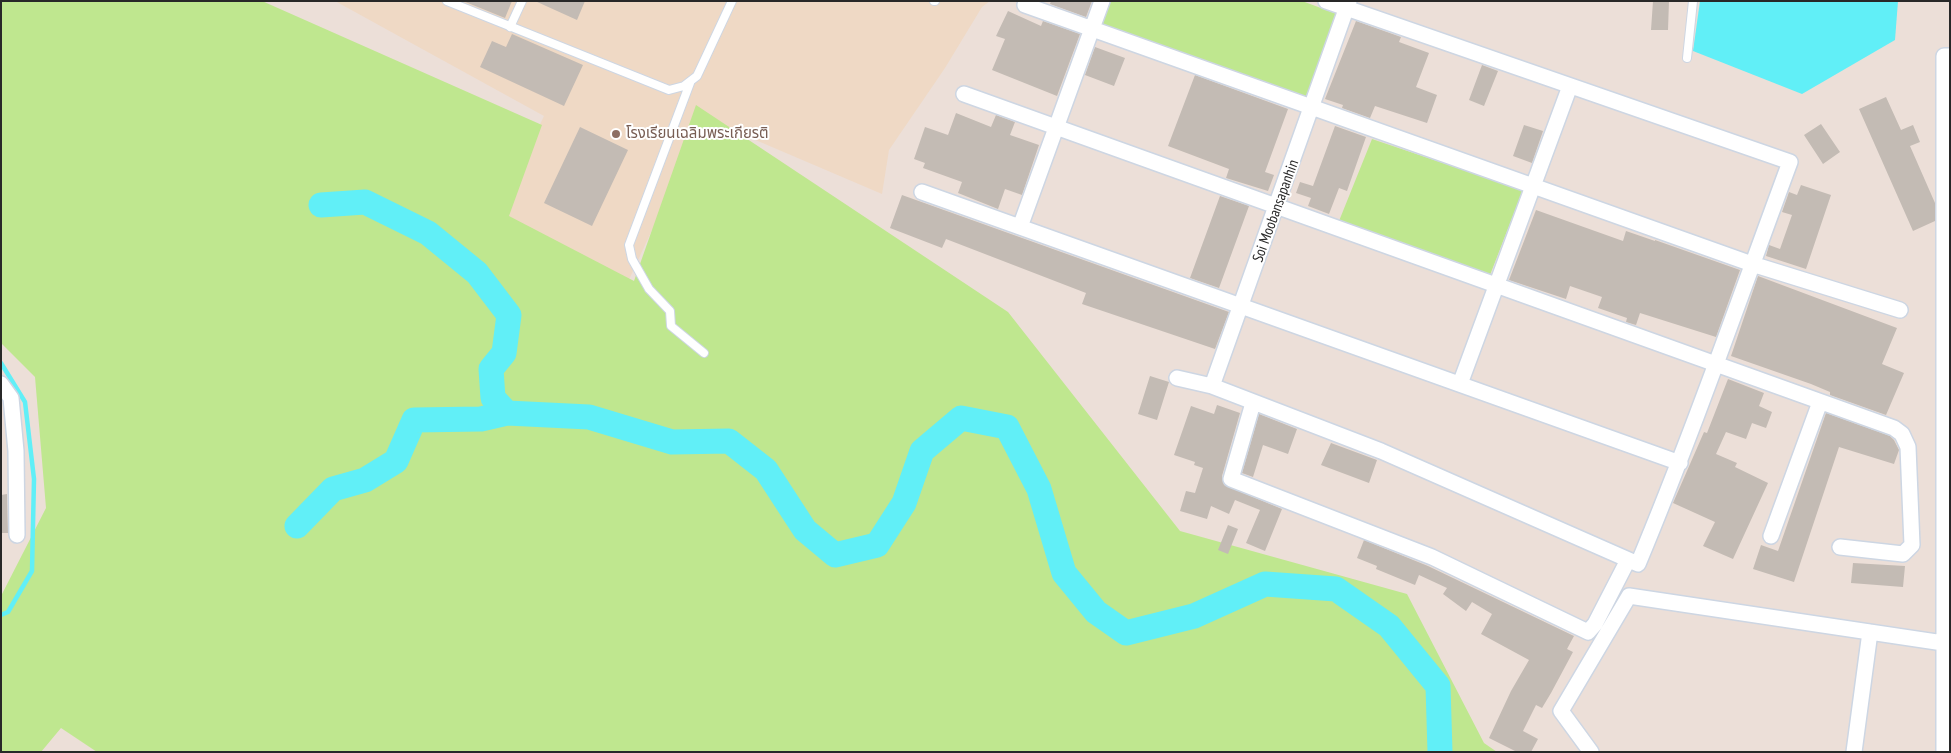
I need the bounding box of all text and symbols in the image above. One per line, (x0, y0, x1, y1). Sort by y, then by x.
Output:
place label: โรงเรียนเฉลิมพระเกียรติ (626, 125, 769, 143)
marker: โรงเรียนเฉลิมพระเกียรติ (610, 128, 622, 140)
street label: Soi Moobansapanhin (1249, 157, 1303, 265)

